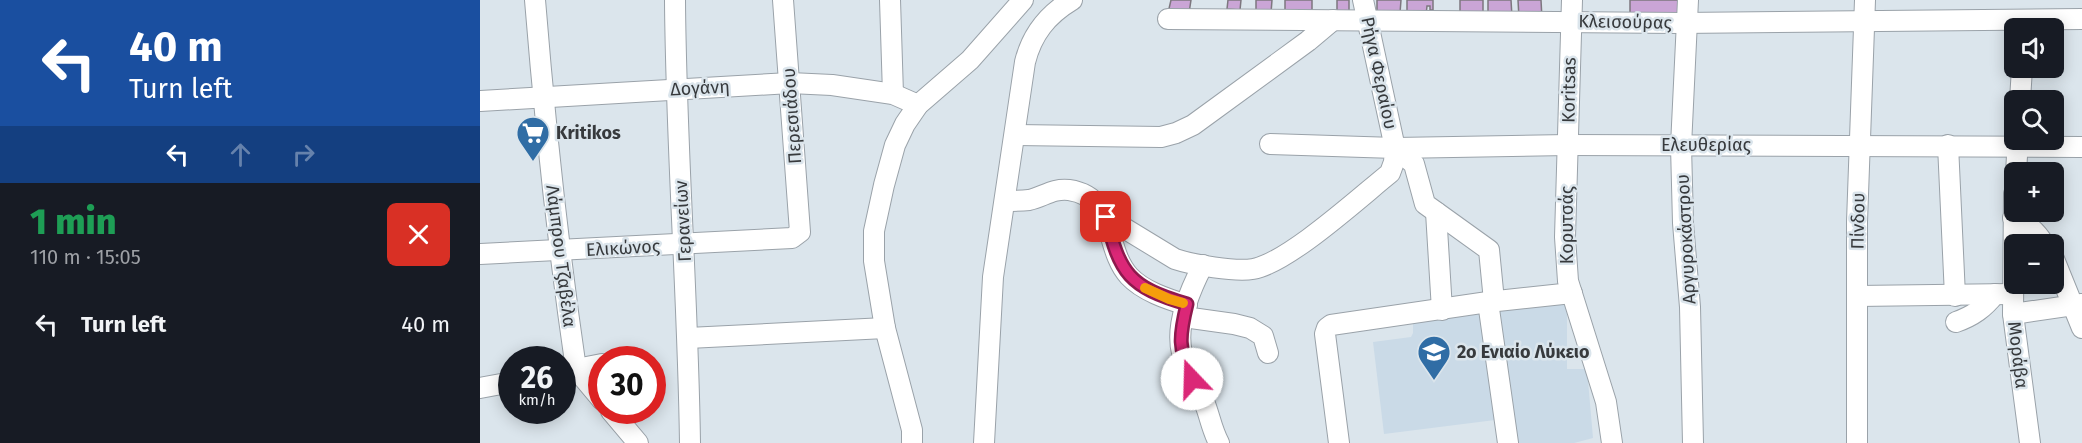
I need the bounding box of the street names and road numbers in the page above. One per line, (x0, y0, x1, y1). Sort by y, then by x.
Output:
street label: Κλεισούρας (1578, 10, 1672, 34)
street label: Ρήγα Φεραίου (1356, 15, 1402, 131)
street label: Koritsas (1557, 57, 1581, 123)
street label: Περεσιάδου (778, 67, 806, 165)
street label: Δογάνη (670, 75, 730, 101)
street label: Ελευθερίας (1661, 134, 1752, 156)
street label: Αργυροκάστρου (1672, 173, 1700, 305)
street label: Γερανείων (670, 179, 696, 262)
street label: Λάμπρου Τζαβέλα (541, 184, 581, 328)
street label: Κορυτσάς (1556, 185, 1578, 264)
street label: Πίνδου (1847, 192, 1869, 250)
street label: Ελικώνος (585, 235, 661, 261)
street label: Μοράβα (2003, 320, 2033, 390)

